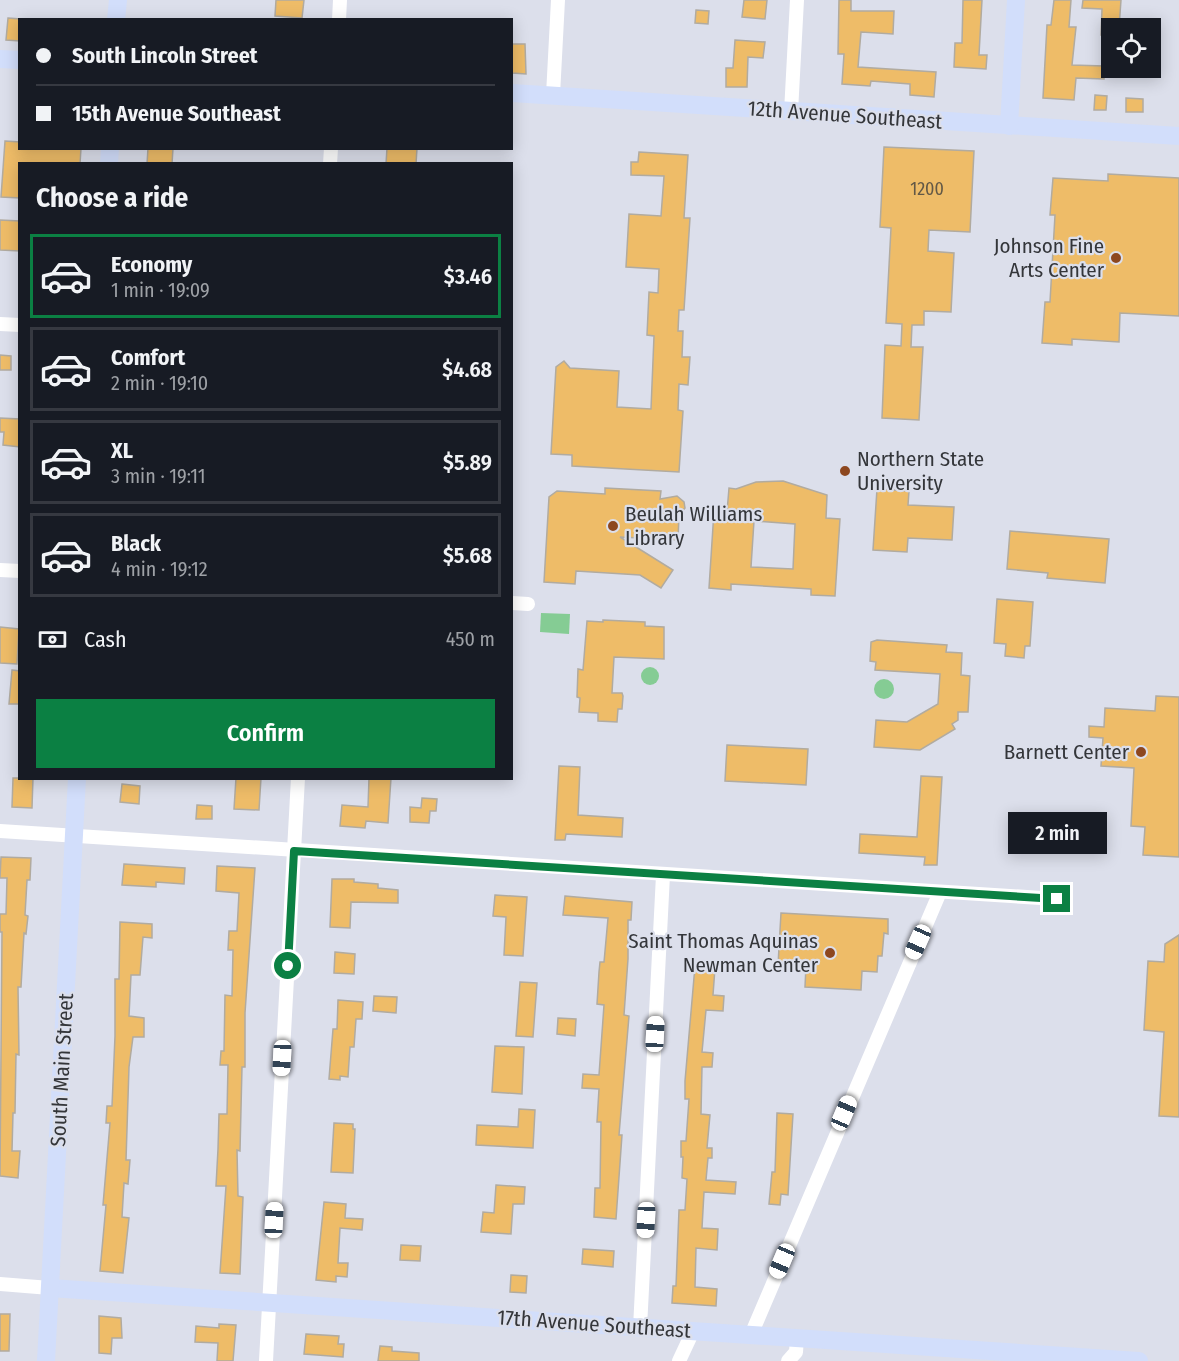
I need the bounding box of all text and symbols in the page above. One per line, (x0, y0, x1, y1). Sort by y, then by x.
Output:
map controls (1101, 18, 1161, 78)
button: locate (1101, 18, 1161, 78)
text: South Lincoln Street (72, 42, 258, 69)
street label: 12th Avenue Southeast (747, 95, 943, 135)
text: 15th Avenue Southeast (72, 100, 281, 127)
house number: 1200 (910, 178, 944, 200)
text: Choose a ride (36, 182, 188, 214)
place label: Johnson Fine Arts Center (994, 233, 1105, 283)
icon: car (39, 249, 93, 303)
text: Economy (111, 251, 192, 278)
marker: Johnson Fine Arts Center (1109, 251, 1123, 265)
text: $3.46 (444, 263, 492, 290)
text: 1 min · 19:09 (111, 278, 210, 302)
icon: car (39, 342, 93, 396)
text: Comfort (111, 344, 185, 371)
text: $4.68 (442, 356, 492, 383)
text: 2 min · 19:10 (111, 371, 208, 395)
icon: car (39, 435, 93, 489)
text: XL (111, 437, 133, 464)
place label: Northern State University (857, 446, 984, 496)
text: $5.89 (443, 449, 492, 476)
text: 3 min · 19:11 (111, 464, 206, 488)
marker: Northern State University (838, 464, 852, 478)
place label: Beulah Williams Library (625, 501, 762, 551)
marker: Beulah Williams Library (606, 519, 620, 533)
icon: car (39, 528, 93, 582)
text: Black (111, 530, 161, 557)
text: $5.68 (443, 542, 492, 569)
text: 4 min · 19:12 (111, 557, 208, 581)
icon: cash (36, 623, 69, 656)
text: Cash (84, 626, 127, 653)
text: 450 m (446, 627, 495, 651)
button: Confirm (36, 699, 495, 768)
place label: Barnett Center (1004, 739, 1130, 765)
marker: Barnett Center (1134, 745, 1148, 759)
callout: 2 min (1008, 812, 1106, 854)
text: 2 min (1035, 821, 1080, 845)
route end (1043, 885, 1070, 912)
car (902, 922, 934, 962)
place label: Saint Thomas Aquinas Newman Center (628, 928, 819, 978)
marker: Saint Thomas Aquinas Newman Center (823, 946, 837, 960)
route start (274, 952, 301, 979)
street label: South Main Street (45, 993, 79, 1147)
car (645, 1016, 665, 1052)
car (272, 1040, 292, 1076)
car (829, 1093, 859, 1133)
car (264, 1202, 284, 1238)
car (636, 1202, 656, 1238)
car (767, 1241, 797, 1281)
street label: 17th Avenue Southeast (496, 1304, 692, 1344)

